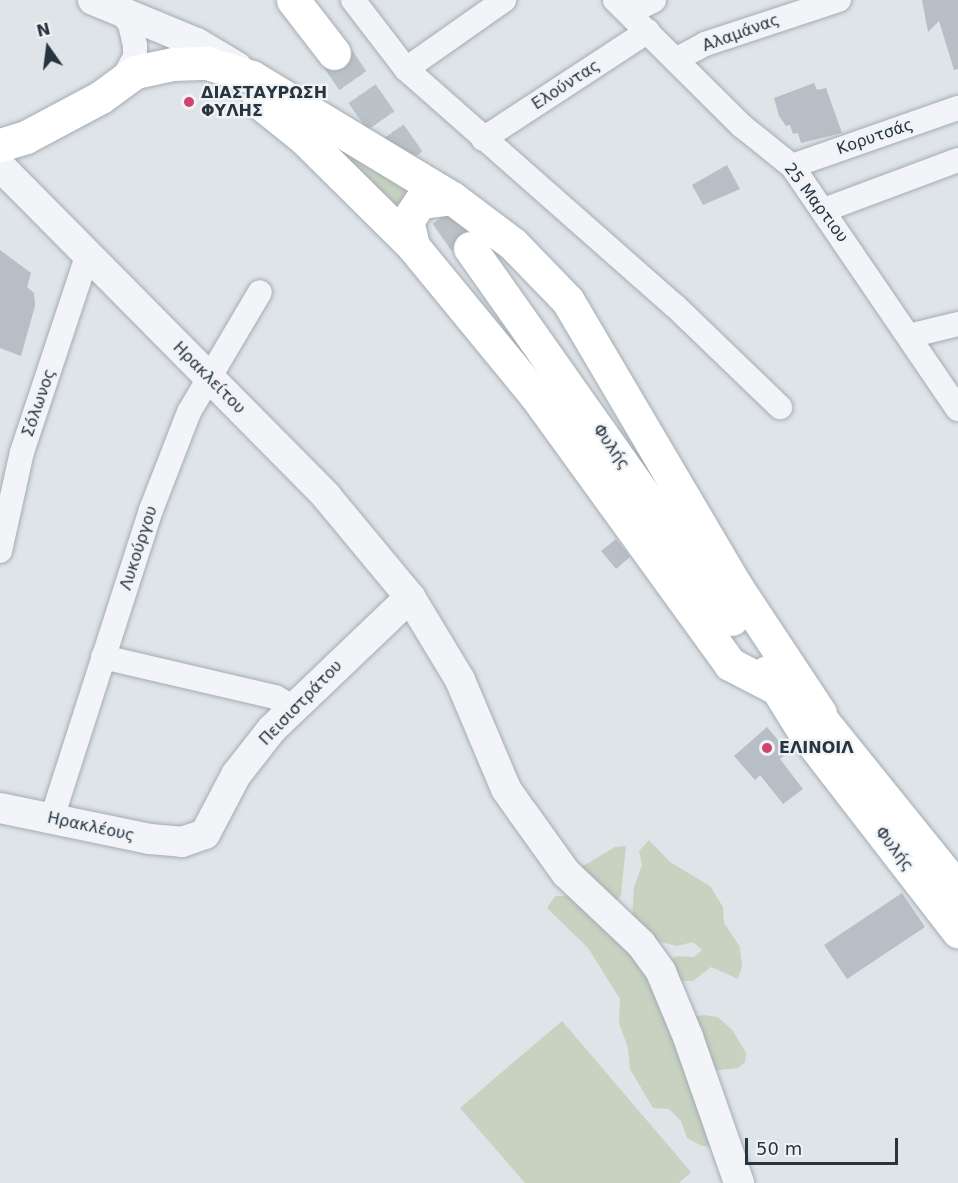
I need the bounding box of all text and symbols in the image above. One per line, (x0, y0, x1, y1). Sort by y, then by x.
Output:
street label: Αλαμάνας (700, 10, 782, 56)
north arrow (18, 18, 78, 78)
text: N (35, 19, 52, 41)
street label: Ελούντας (528, 56, 604, 114)
place label: ΔΙΑΣΤΑΥΡΩΣΗ ΦΥΛΗΣ (201, 83, 327, 121)
marker: ΔΙΑΣΤΑΥΡΩΣΗ ΦΥΛΗΣ (182, 95, 196, 109)
street label: Κορυτσάς (834, 115, 916, 159)
street label: 25 Μαρτιου (780, 160, 852, 246)
street label: Ηρακλείτου (169, 338, 249, 418)
street label: Σόλωνος (18, 366, 60, 440)
street label: Φυλής (589, 421, 633, 473)
street label: Λυκούργου (116, 503, 162, 593)
street label: Πεισιστράτου (256, 656, 346, 750)
place label: ΕΛΙΝΟΙΛ (779, 738, 854, 758)
marker: ΕΛΙΝΟΙΛ (760, 741, 774, 755)
street label: Ηρακλέους (46, 808, 136, 846)
street label: Φυλής (871, 823, 917, 875)
scale bar (748, 1126, 901, 1164)
text: 50 m (756, 1138, 802, 1159)

